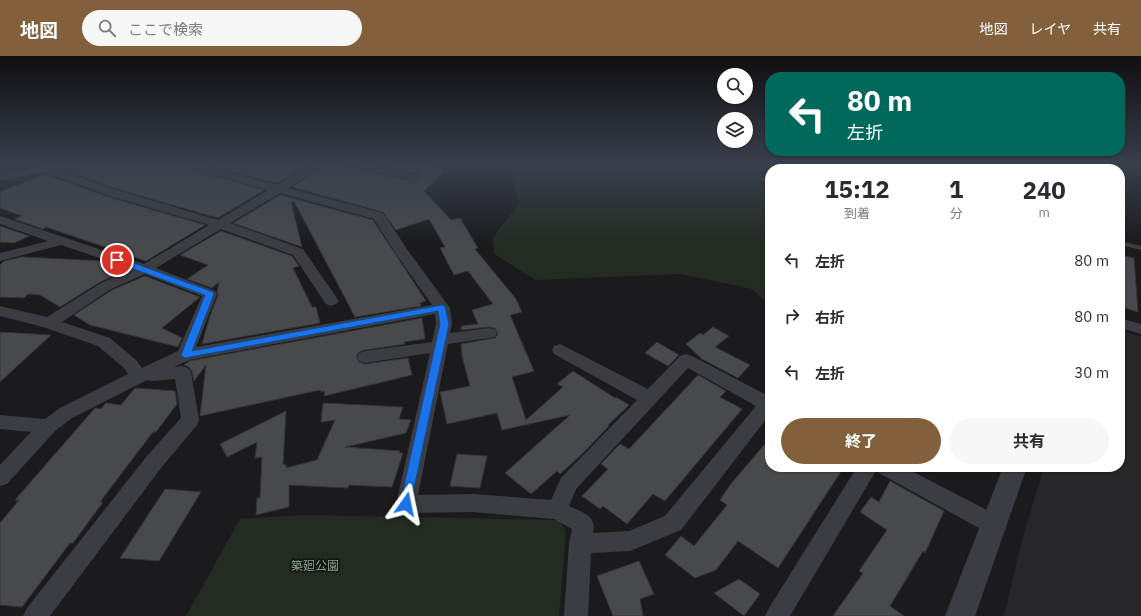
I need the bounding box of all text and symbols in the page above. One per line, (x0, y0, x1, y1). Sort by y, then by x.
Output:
search box (82, 10, 362, 46)
icon: search (96, 17, 118, 39)
text: 地図 (20, 18, 58, 42)
text: ここで検索 (128, 20, 203, 39)
text: 地図 (979, 20, 1007, 38)
text: レイヤ (1029, 20, 1071, 38)
text: 共有 (1093, 20, 1121, 38)
map controls (717, 68, 753, 148)
button: search (717, 68, 753, 104)
text: 80 m (847, 82, 912, 119)
icon: left (781, 88, 833, 140)
button: layers (717, 112, 753, 148)
text: 左折 (847, 121, 883, 144)
text: 15:12 (824, 173, 890, 205)
text: 1 (949, 173, 963, 205)
text: 240 (1023, 174, 1066, 206)
text: m (1038, 204, 1050, 221)
text: 到着 (844, 205, 870, 222)
text: 分 (950, 205, 963, 222)
pin (100, 243, 134, 277)
icon: arrive (106, 249, 128, 271)
icon: left (781, 249, 803, 271)
text: 80 m (1074, 251, 1109, 270)
text: 左折 (815, 252, 845, 271)
icon: right (781, 305, 803, 327)
text: 80 m (1074, 307, 1109, 326)
text: 右折 (815, 308, 845, 327)
icon: left (781, 361, 803, 383)
text: 30 m (1074, 363, 1109, 382)
text: 左折 (815, 364, 845, 383)
button: 終了 (781, 418, 941, 464)
button: 共有 (949, 418, 1109, 464)
position arrow (385, 483, 427, 525)
park label: 築廻公園 (291, 558, 339, 573)

